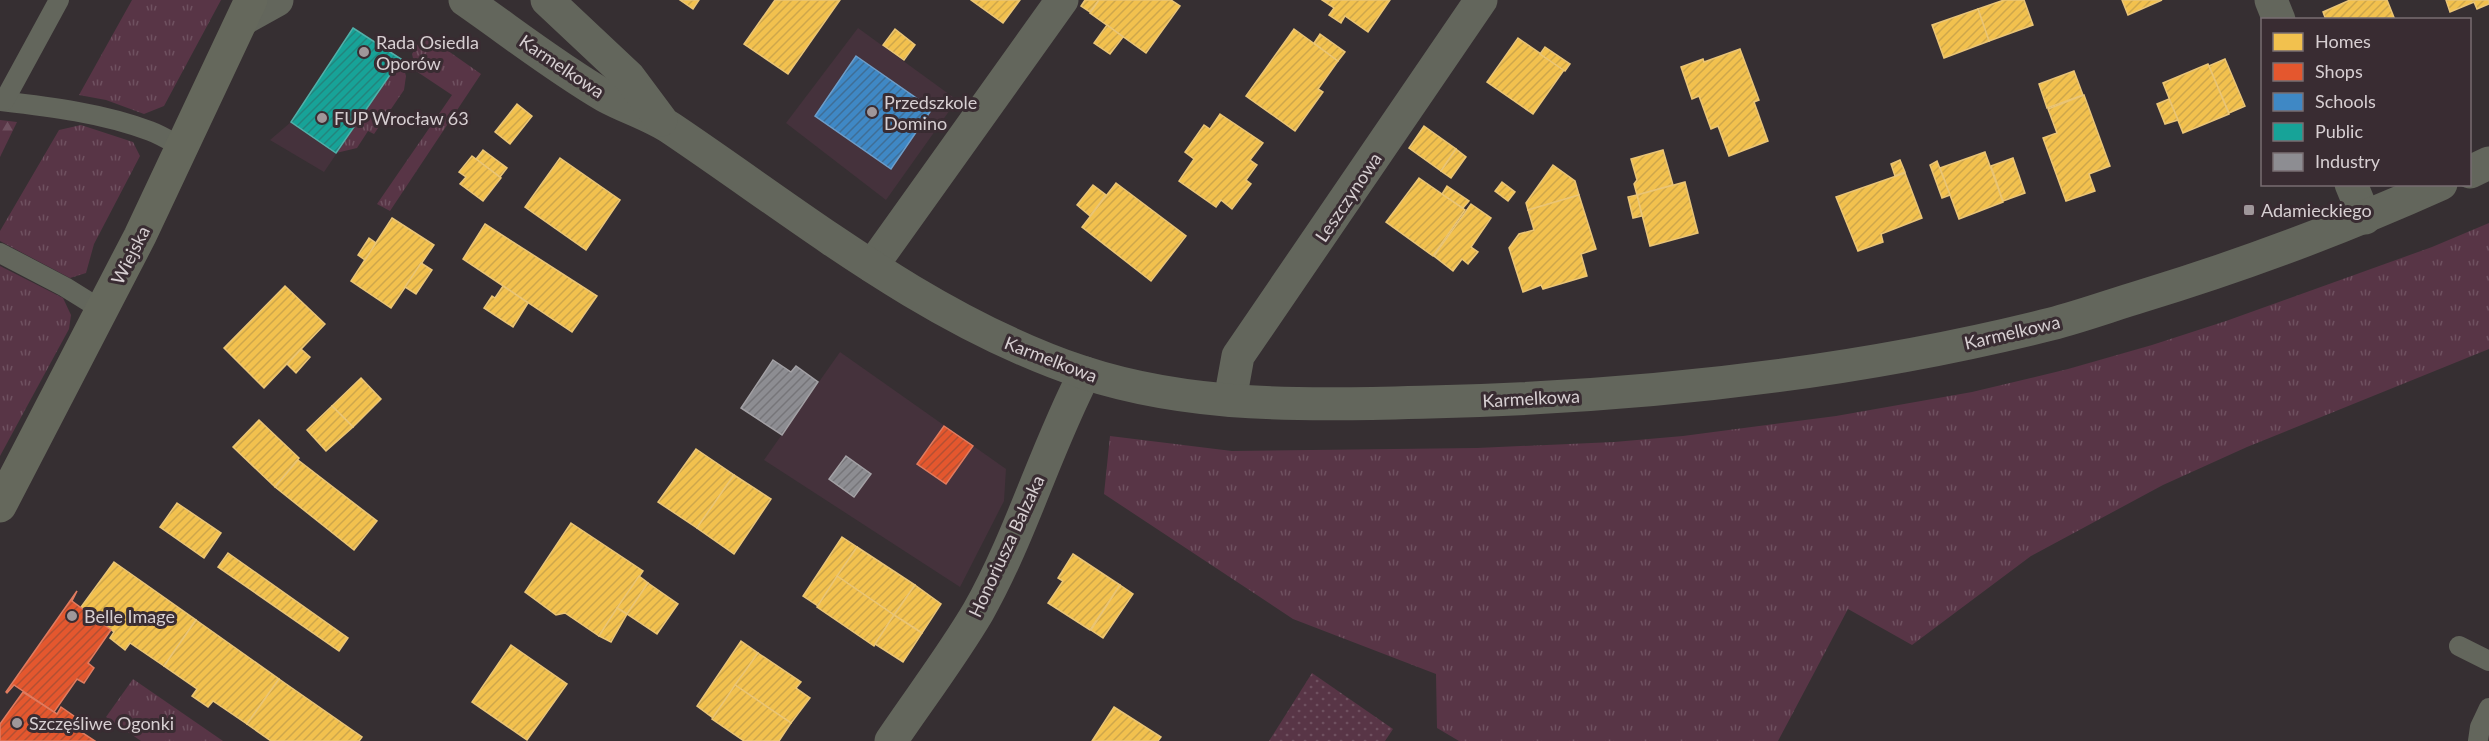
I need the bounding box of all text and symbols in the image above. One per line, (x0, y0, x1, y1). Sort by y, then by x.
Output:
legend (2261, 18, 2471, 186)
street label: Karmelkowa (515, 30, 609, 102)
text: Homes (2315, 30, 2371, 52)
place label: Rada Osiedla Oporów (376, 31, 479, 74)
marker: Rada Osiedla Oporów (357, 45, 371, 59)
text: Shops (2315, 60, 2363, 82)
text: Schools (2315, 90, 2376, 112)
place label: Przedszkole Domino (884, 91, 977, 134)
marker: Przedszkole Domino (865, 105, 879, 119)
place label: FUP Wrocław 63 (334, 107, 469, 129)
marker: FUP Wrocław 63 (315, 111, 329, 125)
text: Public (2315, 120, 2363, 142)
street label: Leszczynowa (1310, 148, 1386, 246)
text: Industry (2315, 150, 2381, 172)
place label: Adamieckiego (2261, 199, 2372, 221)
marker: Adamieckiego (2242, 203, 2256, 217)
street label: Wiejska (106, 222, 154, 288)
street label: Karmelkowa (1962, 310, 2062, 354)
street label: Karmelkowa (1001, 331, 1101, 387)
street label: Karmelkowa (1482, 384, 1580, 412)
street label: Honoriusza Balzaka (963, 471, 1049, 621)
place label: Belle Image (84, 605, 175, 627)
marker: Belle Image (65, 609, 79, 623)
place label: Szczęśliwe Ogonki (29, 712, 174, 734)
marker: Szczęśliwe Ogonki (10, 716, 24, 730)

